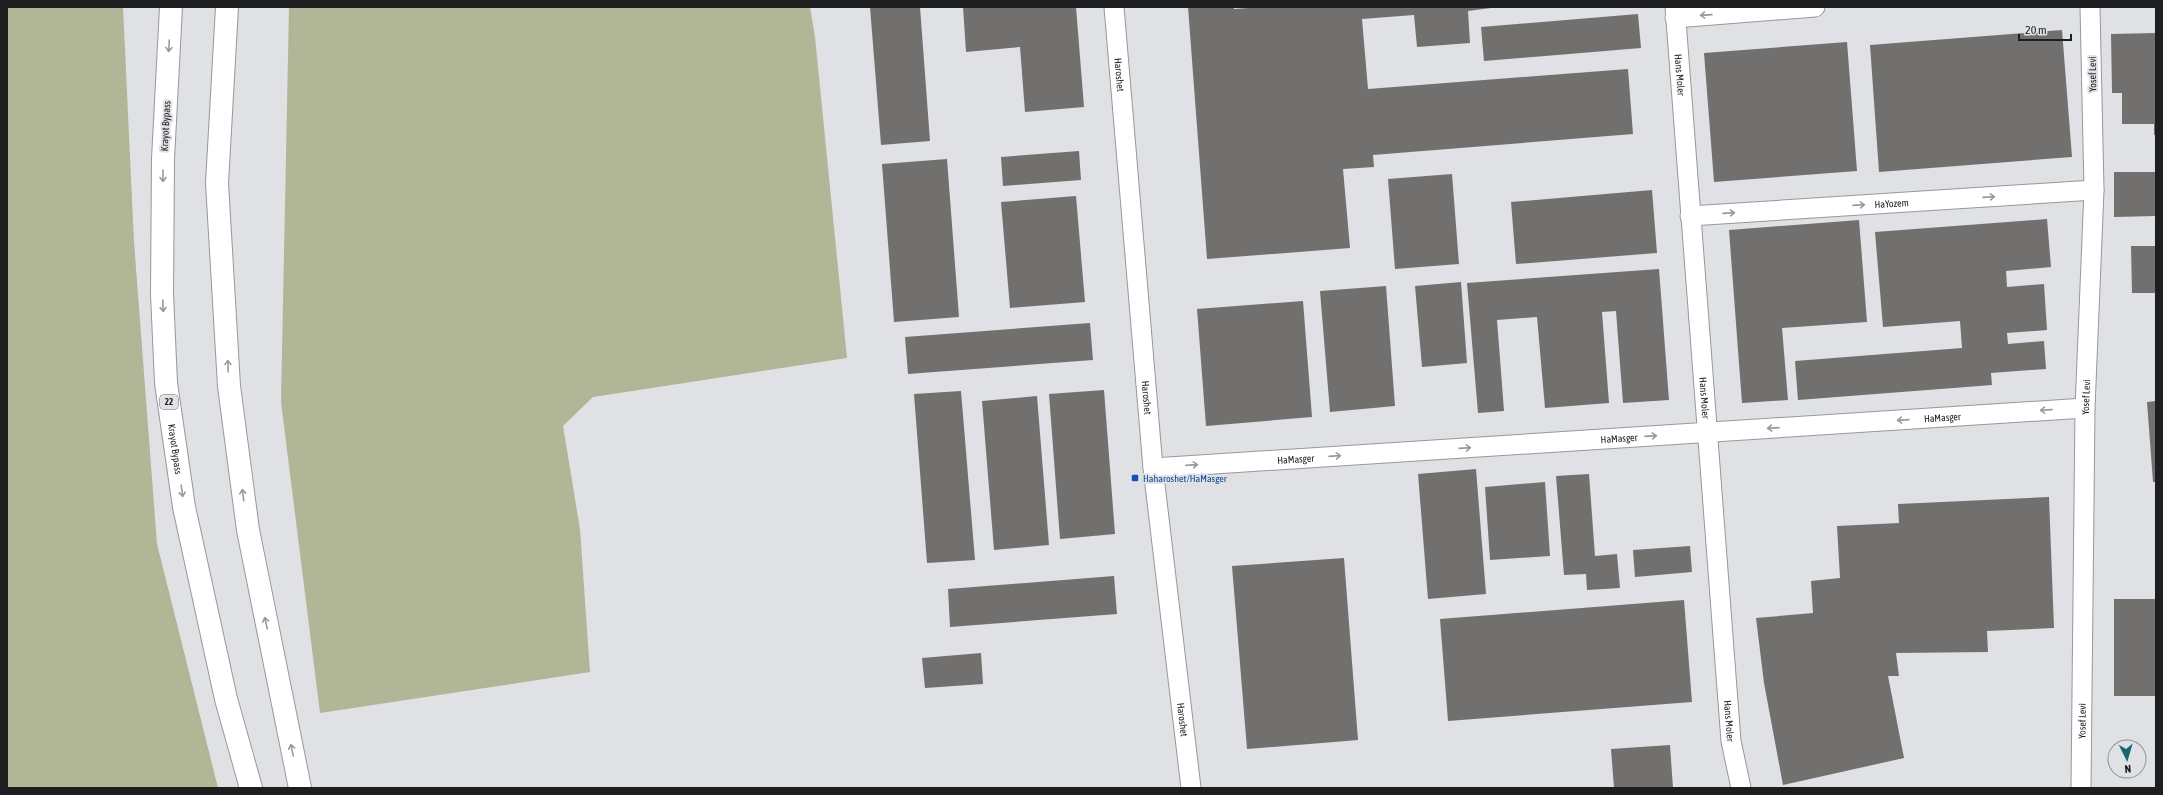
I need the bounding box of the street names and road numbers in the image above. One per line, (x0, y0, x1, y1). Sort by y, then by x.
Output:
street label: Hans Moler (1673, 54, 1687, 97)
street label: Yosef Levi (2087, 56, 2098, 92)
street label: Haroshet (1112, 57, 1126, 92)
street label: Krayot Bypass (159, 100, 172, 152)
street label: HaYozem (1874, 197, 1909, 210)
street label: Hans Moler (1697, 377, 1711, 420)
street label: Yosef Levi (2080, 379, 2092, 415)
street label: Haroshet (1140, 380, 1153, 415)
road number: 22 (160, 395, 178, 409)
street label: HaMasger (1924, 411, 1962, 424)
street label: Krayot Bypass (166, 423, 184, 475)
street label: HaMasger (1600, 432, 1639, 445)
street label: HaMasger (1277, 453, 1316, 466)
street label: Hans Moler (1722, 700, 1736, 743)
street label: Haroshet (1175, 702, 1190, 737)
street label: Yosef Levi (2077, 703, 2088, 739)

